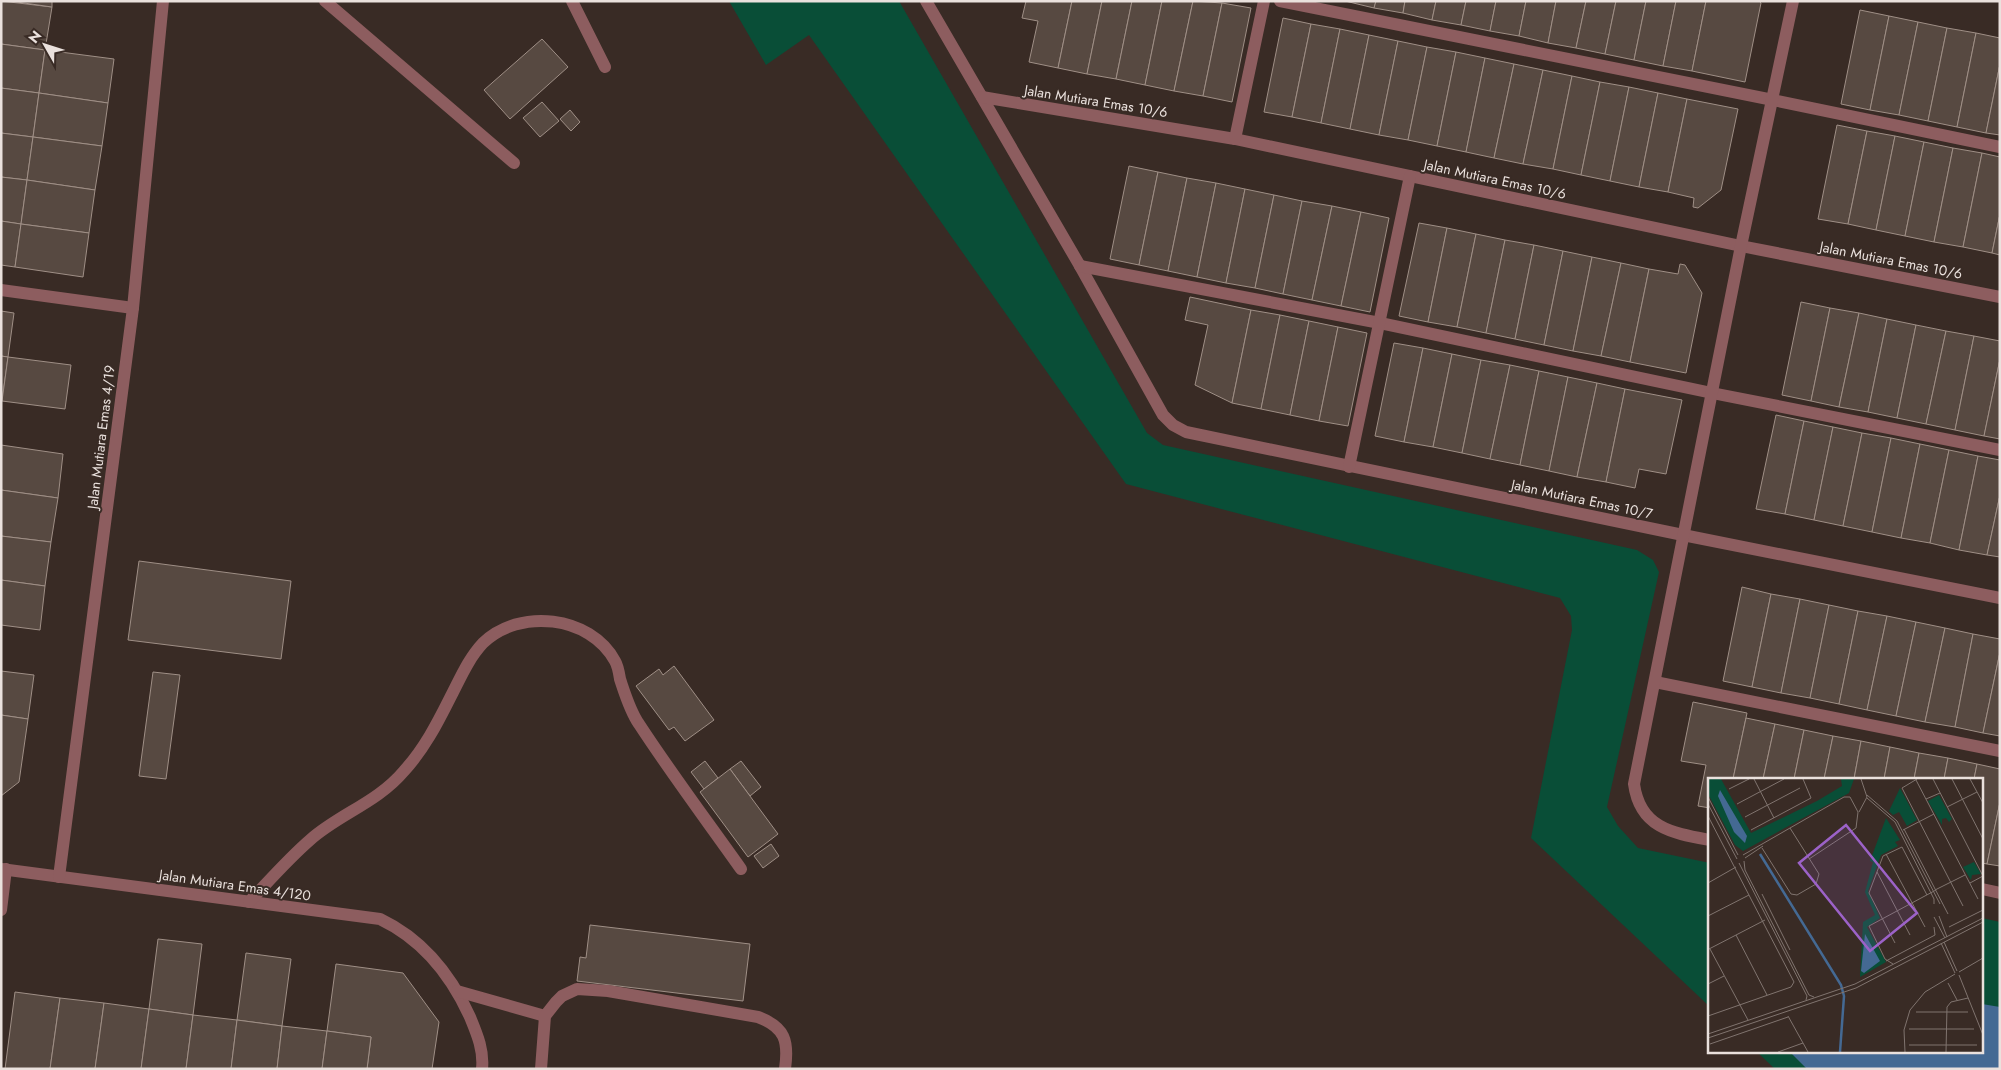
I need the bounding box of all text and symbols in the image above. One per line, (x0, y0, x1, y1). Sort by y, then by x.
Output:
north arrow (20, 20, 70, 70)
text: N (24, 26, 46, 47)
street label: Jalan Mutiara Emas 10/6 (1021, 79, 1169, 122)
street label: Jalan Mutiara Emas 10/6 (1420, 154, 1568, 204)
street label: Jalan Mutiara Emas 10/6 (1816, 236, 1964, 284)
street label: Jalan Mutiara Emas 4/19 (82, 364, 120, 512)
street label: Jalan Mutiara Emas 10/7 (1507, 474, 1655, 524)
inset map (1708, 778, 1984, 1052)
street label: Jalan Mutiara Emas 4/120 (156, 864, 312, 906)

